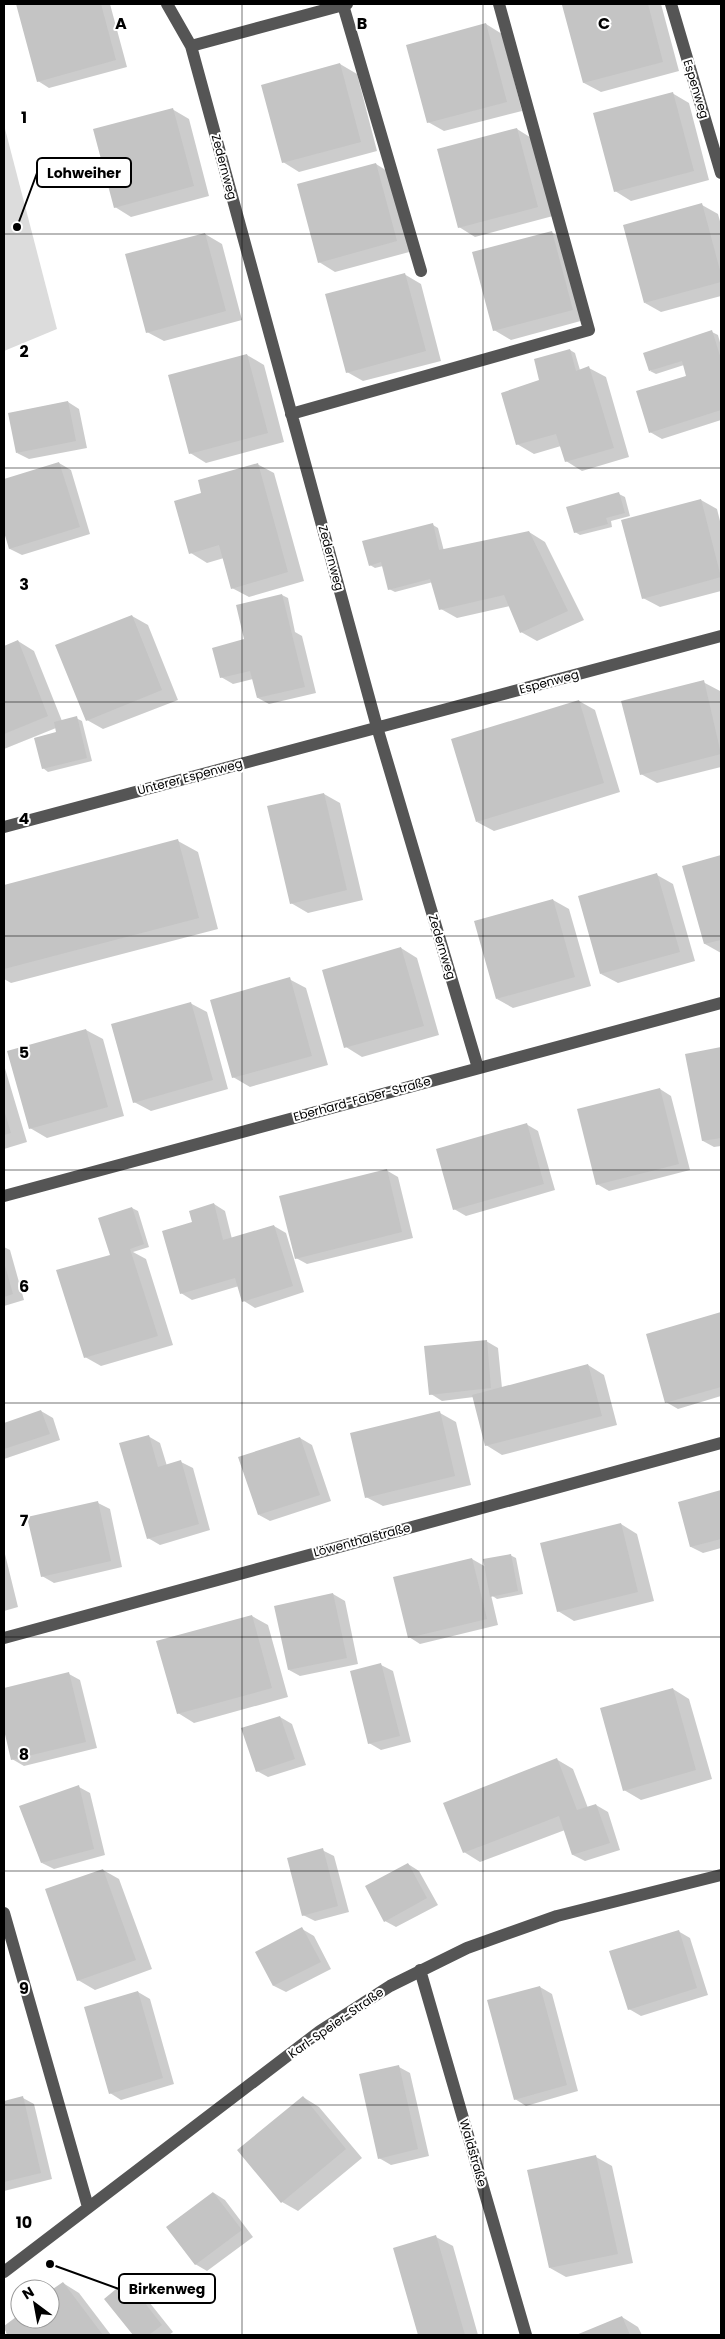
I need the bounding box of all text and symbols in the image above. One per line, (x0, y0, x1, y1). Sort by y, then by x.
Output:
text: A (115, 12, 127, 35)
text: B (357, 12, 367, 35)
text: C (598, 12, 610, 35)
street label: Espenweg (679, 57, 714, 121)
text: 1 (21, 106, 27, 129)
street label: Zedernweg (208, 132, 241, 201)
callout: Lohweiher (37, 158, 131, 187)
text: Lohweiher (47, 163, 121, 183)
text: 2 (19, 340, 29, 363)
street label: Zedernweg (315, 523, 348, 592)
text: 3 (19, 573, 29, 596)
street label: Espenweg (517, 665, 581, 698)
street label: Unterer Espenweg (135, 754, 244, 799)
text: 4 (19, 807, 30, 830)
street label: Zedernweg (425, 912, 460, 981)
text: 5 (19, 1041, 29, 1064)
street label: Eberhard-Faber-Straße (291, 1072, 432, 1125)
text: 6 (19, 1275, 29, 1298)
text: 7 (20, 1509, 29, 1532)
street label: Löwenthalstraße (311, 1518, 412, 1561)
text: 8 (19, 1743, 29, 1766)
text: 9 (19, 1977, 29, 2000)
street label: Karl-Speier-Straße (285, 1983, 387, 2062)
street label: Waldstraße (456, 2117, 491, 2189)
text: 10 (16, 2211, 32, 2234)
callout: Birkenweg (119, 2274, 215, 2303)
north arrow (10, 2279, 60, 2329)
text: Birkenweg (129, 2279, 205, 2299)
text: N (18, 2282, 38, 2304)

